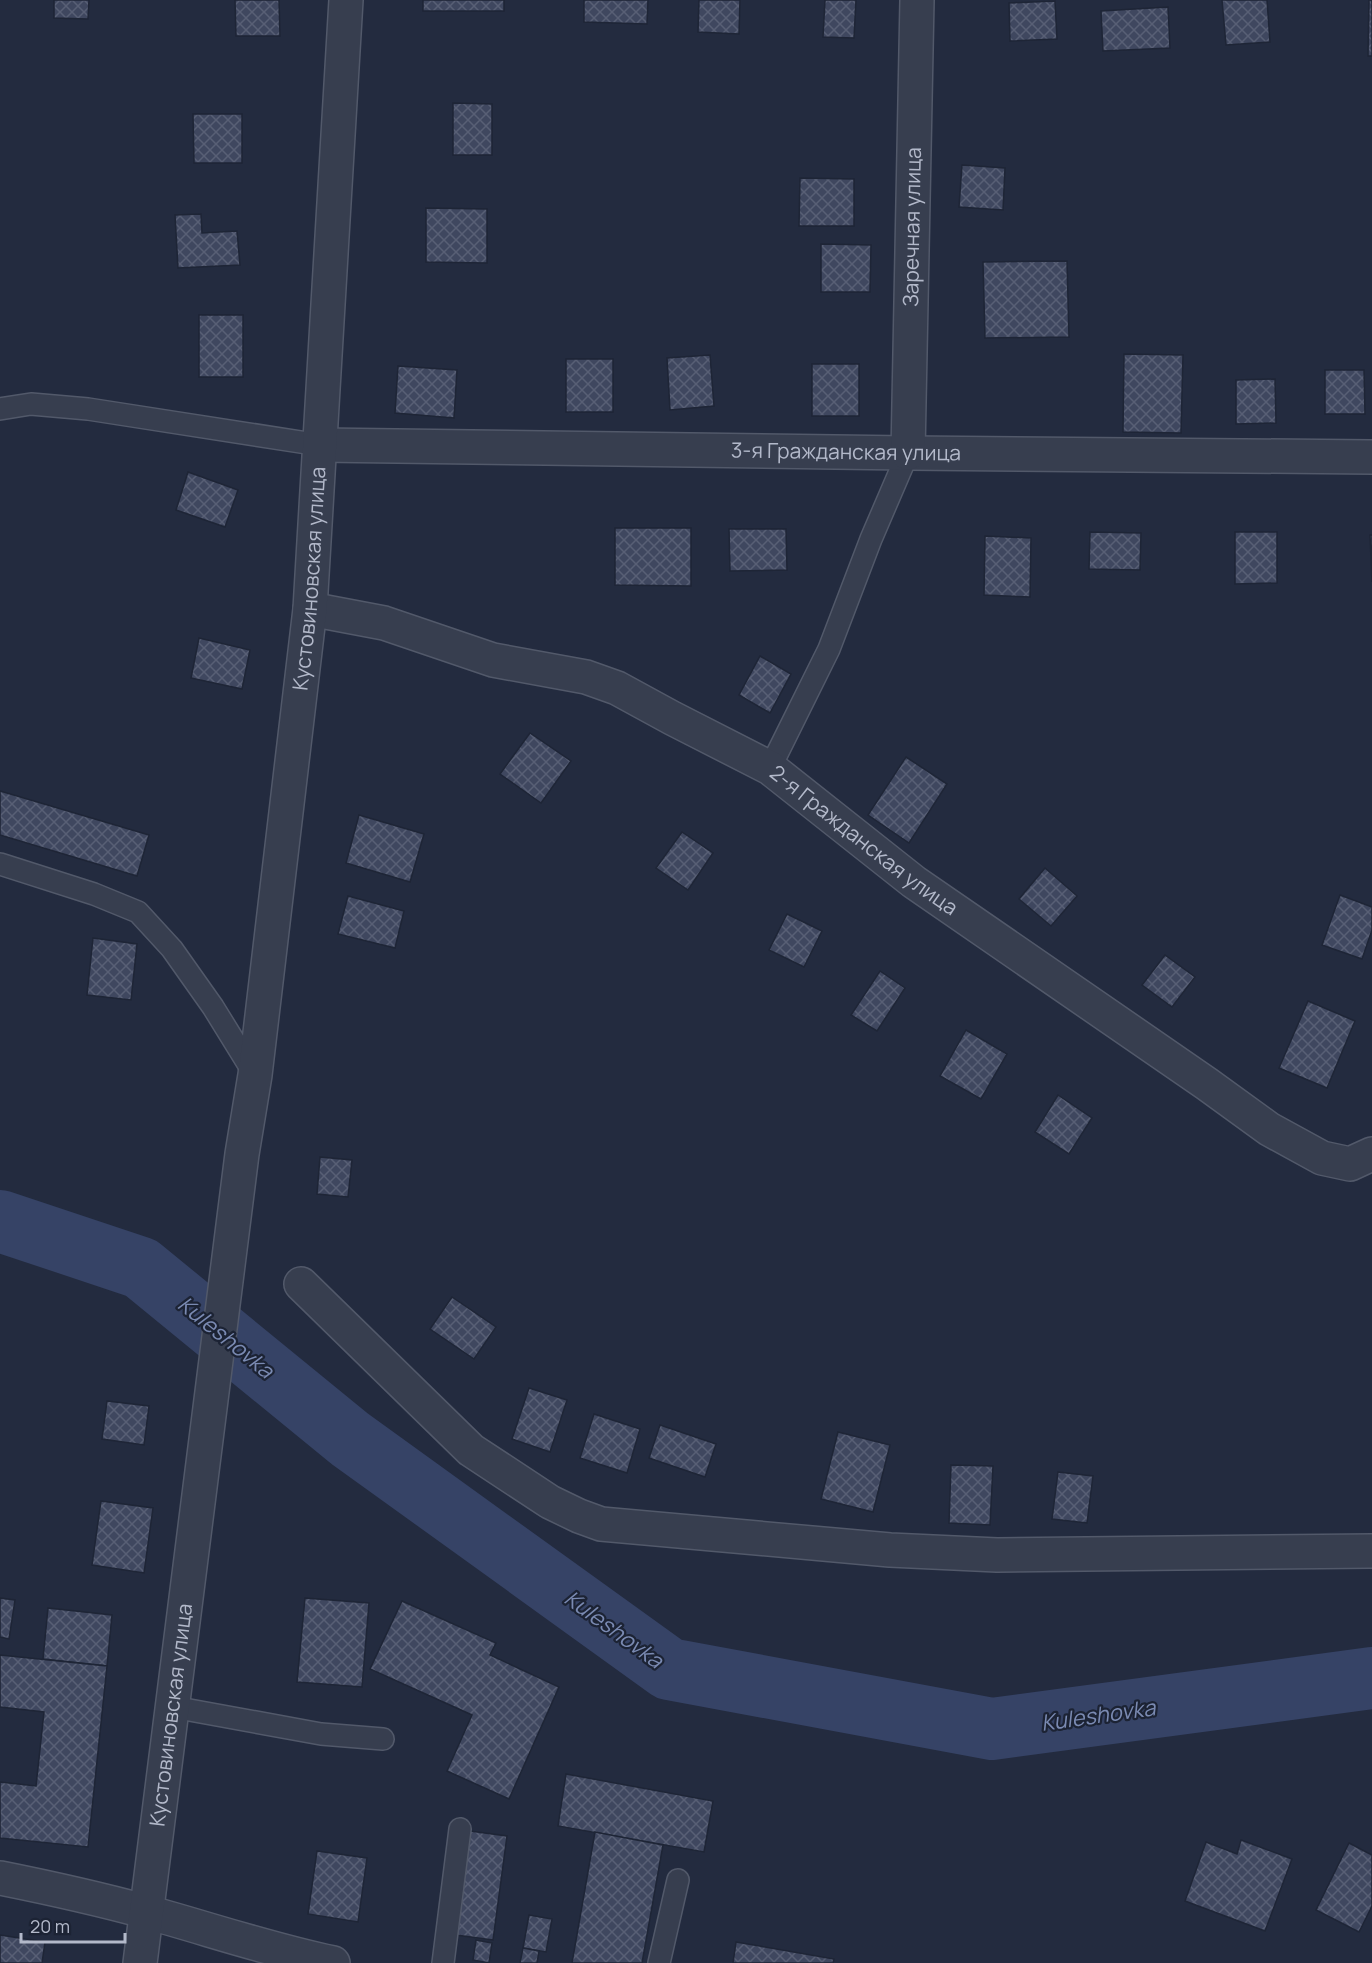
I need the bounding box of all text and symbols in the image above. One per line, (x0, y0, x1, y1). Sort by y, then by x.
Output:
street label: Заречная улица (896, 147, 927, 307)
street label: 3-я Гражданская улица (731, 436, 961, 466)
street label: Кустовиновская улица (285, 466, 331, 692)
street label: 2-я Гражданская улица (764, 758, 964, 921)
water label: Kuleshovka (172, 1289, 281, 1386)
water label: Kuleshovka (559, 1583, 671, 1676)
street label: Кустовиновская улица (142, 1602, 198, 1828)
water label: Kuleshovka (1039, 1692, 1159, 1738)
scale bar (21, 1906, 124, 1944)
text: 20 m (30, 1914, 70, 1938)

